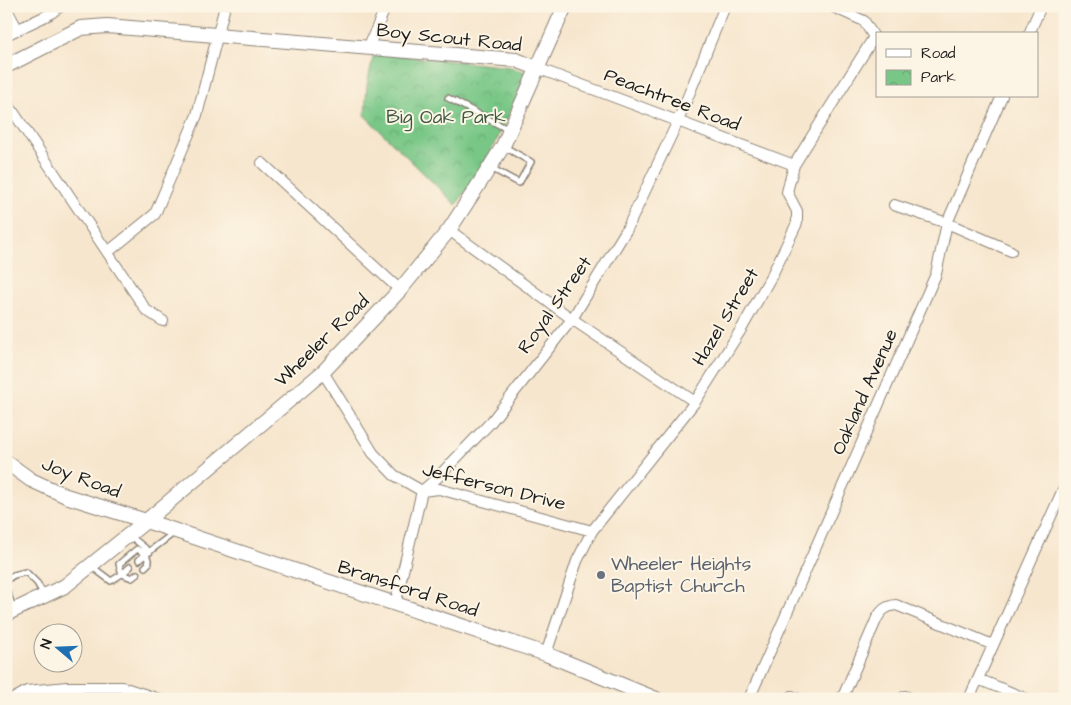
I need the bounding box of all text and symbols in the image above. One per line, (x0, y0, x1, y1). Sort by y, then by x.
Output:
street label: Boy Scout Road (375, 17, 523, 60)
legend (876, 32, 1038, 98)
text: Road (921, 43, 956, 64)
street label: Peachtree Road (600, 62, 744, 138)
text: Park (921, 67, 956, 88)
park label: Big Oak Park (386, 104, 506, 132)
street label: Royal Street (511, 250, 600, 360)
street label: Hazel Street (686, 263, 766, 371)
street label: Wheeler Road (268, 288, 376, 393)
street label: Oakland Avenue (825, 325, 905, 459)
street label: Joy Road (37, 451, 125, 506)
street label: Jefferson Drive (420, 456, 568, 518)
place label: Wheeler Heights Baptist Church (611, 551, 751, 600)
street label: Bransford Road (334, 554, 482, 624)
marker: Wheeler Heights Baptist Church (595, 569, 607, 581)
north arrow (32, 622, 82, 672)
text: N (36, 636, 58, 652)

